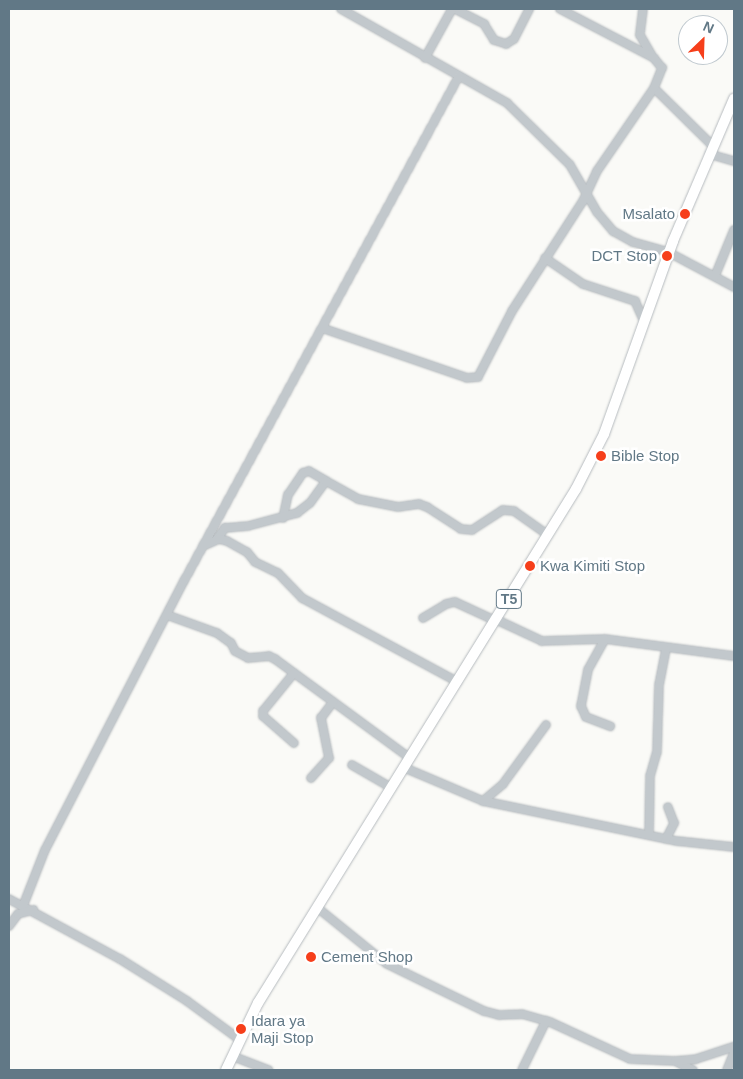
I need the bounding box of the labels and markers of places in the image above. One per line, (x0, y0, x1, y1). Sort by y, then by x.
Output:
place label: Msalato (622, 205, 675, 223)
marker: Msalato (679, 208, 691, 220)
place label: DCT Stop (591, 247, 657, 265)
marker: DCT Stop (661, 250, 673, 262)
place label: Bible Stop (611, 447, 679, 465)
marker: Bible Stop (595, 450, 607, 462)
place label: Kwa Kimiti Stop (540, 557, 645, 575)
marker: Kwa Kimiti Stop (524, 560, 536, 572)
place label: Cement Shop (321, 948, 413, 966)
marker: Cement Shop (305, 951, 317, 963)
place label: Idara ya Maji Stop (251, 1011, 314, 1046)
marker: Idara ya Maji Stop (235, 1023, 247, 1035)

